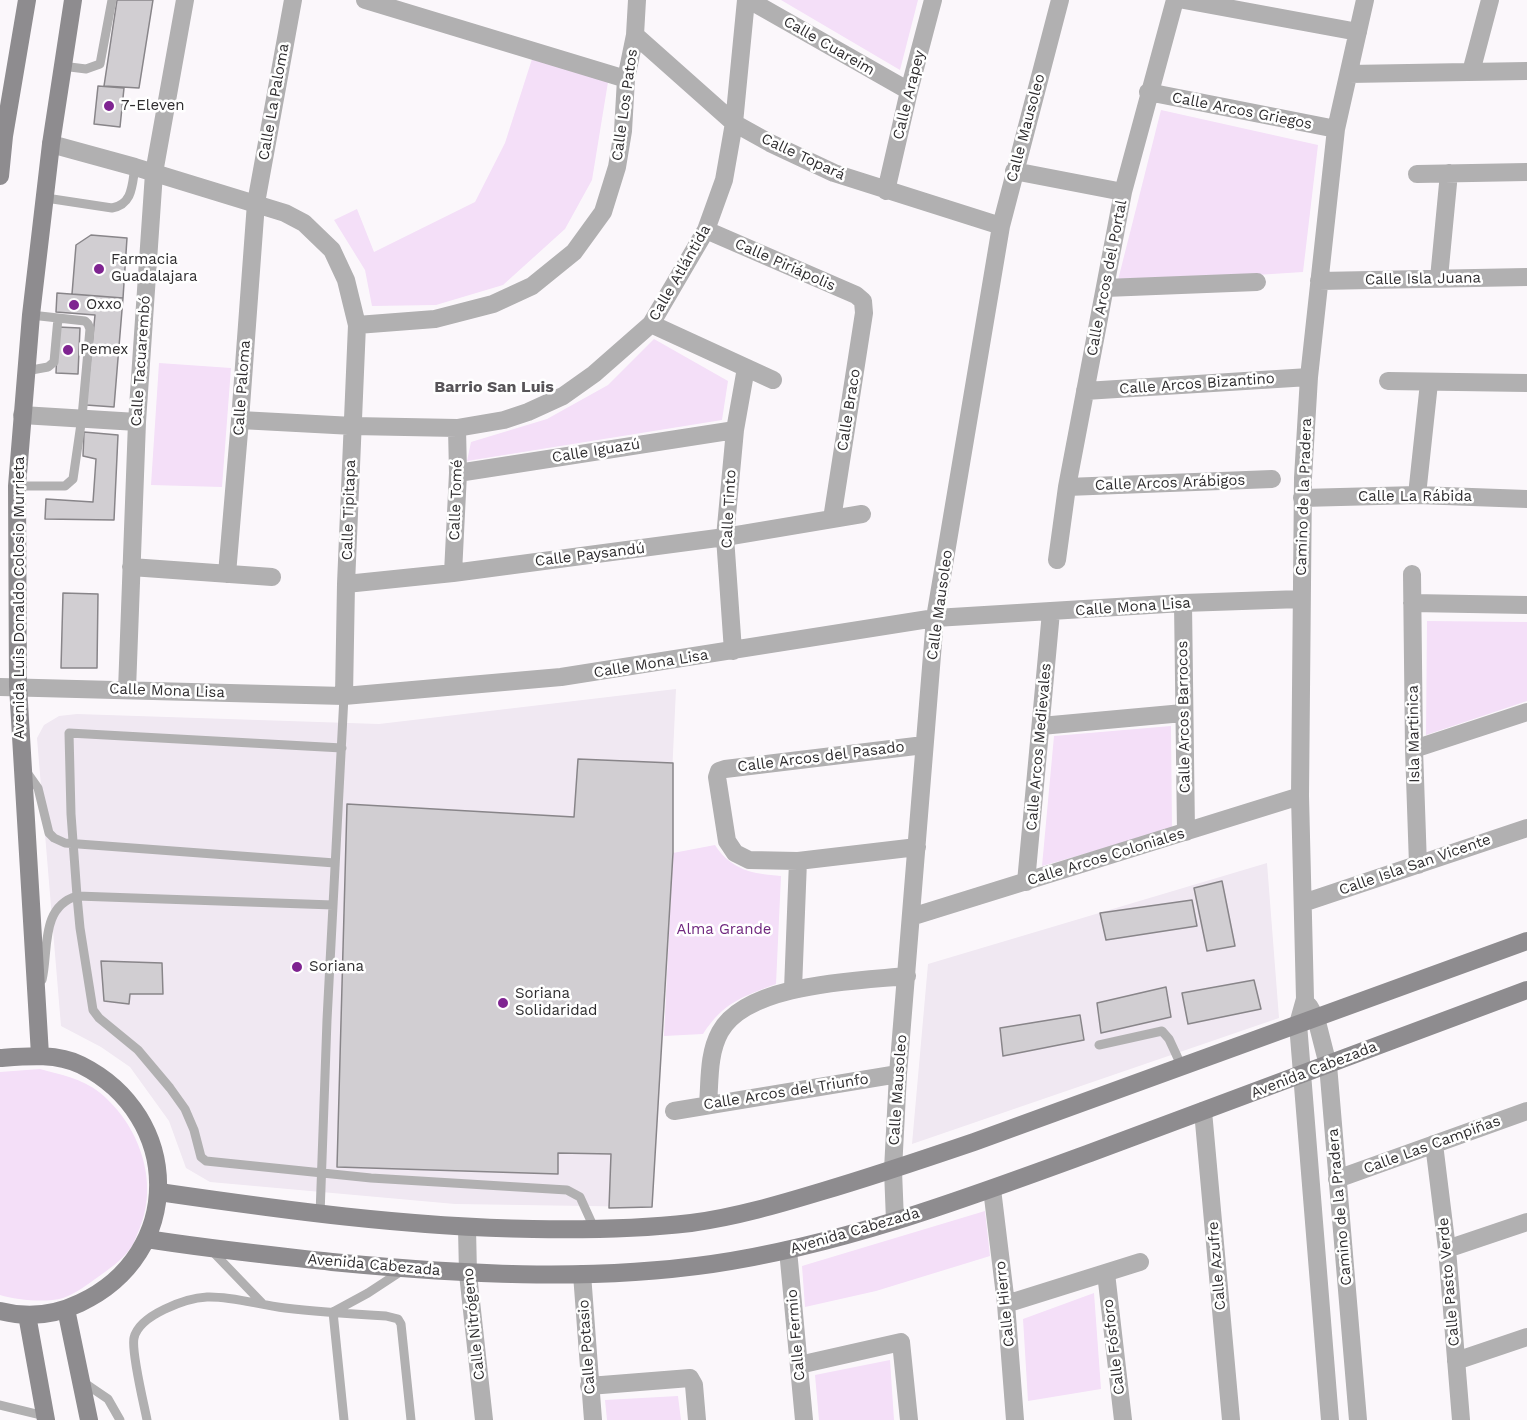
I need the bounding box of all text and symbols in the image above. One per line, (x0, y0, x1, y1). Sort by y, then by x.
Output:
street label: Calle Cuareim (780, 13, 878, 79)
street label: Calle La Paloma (255, 42, 293, 162)
street label: Calle Los Patos (608, 48, 642, 162)
street label: Calle Arapey (889, 48, 929, 142)
street label: Calle Mausoleo (1003, 72, 1049, 184)
street label: Calle Arcos Griegos (1170, 89, 1314, 133)
place label: 7-Eleven (121, 97, 185, 115)
marker: 7-Eleven (102, 99, 116, 113)
street label: Calle Topará (758, 130, 848, 184)
street label: Calle Arcos del Portal (1083, 198, 1131, 358)
street label: Calle Atlántida (645, 222, 715, 324)
street label: Calle Piriápolis (732, 235, 838, 295)
place label: Farmacia Guadalajara (111, 251, 197, 286)
marker: Farmacia Guadalajara (92, 262, 106, 276)
street label: Calle Isla Juana (1365, 269, 1481, 289)
street label: Calle Tacuarembó (127, 295, 155, 427)
place label: Oxxo (86, 296, 122, 314)
marker: Oxxo (67, 298, 81, 312)
street label: Calle Paloma (230, 340, 254, 436)
place label: Pemex (80, 341, 128, 359)
marker: Pemex (61, 343, 75, 357)
street label: Calle Braco (834, 367, 864, 453)
street label: Calle Arcos Bizantino (1119, 370, 1275, 398)
district label: Barrio San Luis (434, 377, 554, 397)
street label: Camino de la Pradera (1292, 418, 1316, 576)
street label: Calle Iguazú (551, 435, 641, 467)
street label: Avenida Luis Donaldo Colosio Murrieta (11, 456, 29, 740)
street label: Calle Tipitapa (338, 459, 360, 561)
street label: Calle Tomé (446, 459, 466, 541)
street label: Calle Tinto (718, 469, 740, 549)
street label: Calle Arcos Arábigos (1094, 471, 1246, 495)
street label: Calle La Rábida (1358, 488, 1472, 506)
street label: Calle Paysandú (534, 539, 646, 571)
street label: Calle Mausoleo (923, 549, 957, 661)
street label: Calle Mona Lisa (1075, 594, 1191, 620)
street label: Calle Arcos Barrocos (1174, 641, 1194, 793)
street label: Calle Mona Lisa (592, 646, 710, 682)
street label: Calle Arcos Medievales (1023, 662, 1055, 832)
street label: Calle Mona Lisa (109, 680, 225, 702)
street label: Isla Martinica (1404, 685, 1424, 783)
street label: Calle Arcos del Pasado (736, 738, 906, 776)
street label: Calle Arcos Coloniales (1025, 824, 1187, 890)
street label: Calle Isla San Vicente (1337, 831, 1493, 899)
park label: Alma Grande (677, 921, 771, 939)
place label: Soriana (309, 958, 364, 976)
marker: Soriana (290, 960, 304, 974)
place label: Soriana Solidaridad (515, 985, 597, 1020)
marker: Soriana Solidaridad (496, 996, 510, 1010)
street label: Calle Mausoleo (885, 1034, 911, 1146)
street label: Avenida Cabezada (1249, 1038, 1379, 1102)
street label: Calle Arcos del Triunfo (702, 1070, 870, 1114)
street label: Calle Las Campiñas (1361, 1112, 1503, 1178)
street label: Camino de la Pradera (1324, 1128, 1356, 1286)
street label: Avenida Cabezada (788, 1204, 922, 1258)
street label: Calle Pasto Verde (1434, 1217, 1464, 1347)
street label: Calle Azufre (1204, 1221, 1230, 1311)
street label: Avenida Cabezada (307, 1250, 441, 1280)
street label: Calle Hierro (992, 1260, 1018, 1348)
street label: Calle Nitrógeno (459, 1267, 489, 1381)
street label: Calle Fermio (783, 1288, 809, 1382)
street label: Calle Fósforo (1099, 1298, 1129, 1396)
street label: Calle Potasio (575, 1299, 599, 1395)

